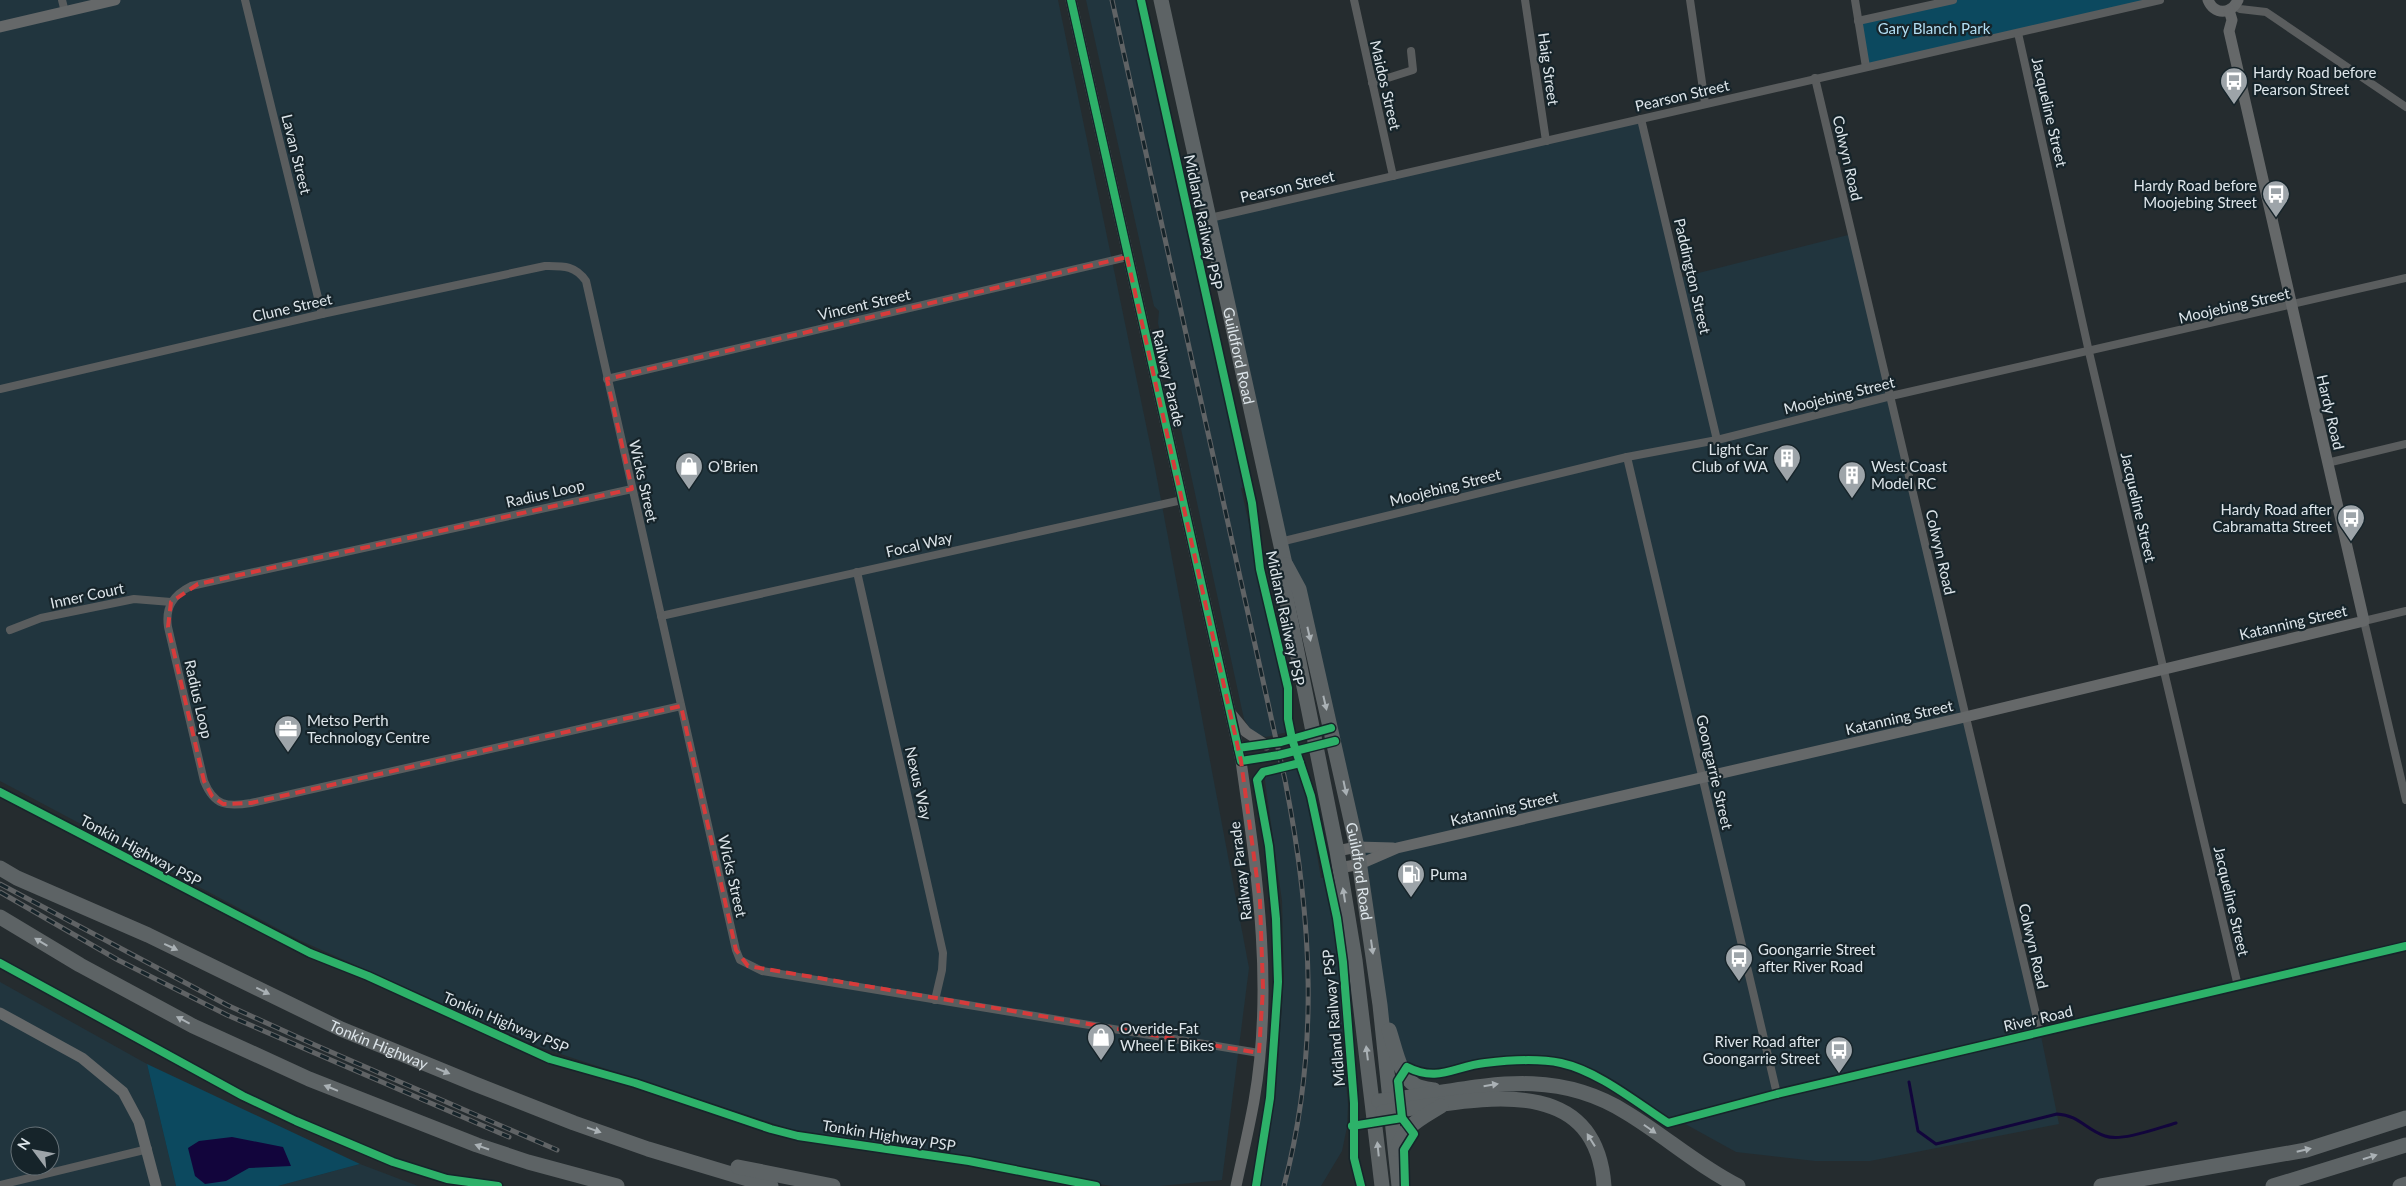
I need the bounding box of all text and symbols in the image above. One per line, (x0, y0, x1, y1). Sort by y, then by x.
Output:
park label: Gary Blanch Park (1878, 19, 1991, 37)
street label: Haig Street (1535, 31, 1563, 107)
street label: Maidos Street (1367, 38, 1405, 132)
street label: Jacqueline Street (2029, 55, 2072, 169)
place label: Hardy Road before Pearson Street (2253, 63, 2376, 98)
bus stop icon: Hardy Road before Pearson Street (2219, 66, 2249, 105)
street label: Pearson Street (1633, 75, 1731, 115)
street label: Lavan Street (278, 112, 316, 196)
street label: Colwyn Road (1829, 114, 1867, 202)
street label: Midland Railway PSP (1181, 153, 1227, 291)
street label: Pearson Street (1238, 166, 1336, 206)
place label: Hardy Road before Moojebing Street (2134, 176, 2258, 211)
bus stop icon: Hardy Road before Moojebing Street (2261, 179, 2291, 218)
street label: Paddington Street (1671, 216, 1715, 336)
street label: Moojebing Street (2177, 283, 2292, 327)
street label: Vincent Street (816, 285, 912, 323)
street label: Clune Street (250, 289, 334, 325)
street label: Guildford Road (1220, 305, 1259, 406)
street label: Railway Parade (1149, 328, 1189, 429)
street label: Moojebing Street (1782, 372, 1897, 417)
street label: Hardy Road (2314, 373, 2348, 451)
street label: Wicks Street (626, 438, 662, 524)
place label: Light Car Club of WA (1692, 440, 1769, 475)
building icon: Light Car Club of WA (1772, 443, 1802, 482)
street label: Jacqueline Street (2118, 450, 2161, 564)
shop icon: O’Brien (674, 451, 704, 490)
place label: O’Brien (708, 457, 758, 475)
place label: West Coast Model RC (1871, 457, 1948, 492)
building icon: West Coast Model RC (1837, 460, 1867, 499)
street label: Moojebing Street (1388, 464, 1503, 509)
street label: Radius Loop (504, 475, 586, 511)
place label: Hardy Road after Cabramatta Street (2213, 500, 2333, 535)
bus stop icon: Hardy Road after Cabramatta Street (2336, 503, 2366, 542)
street label: Colwyn Road (1922, 508, 1960, 596)
street label: Focal Way (884, 528, 954, 560)
street label: Midland Railway PSP (1263, 549, 1309, 687)
street label: Inner Court (48, 578, 126, 612)
street label: Katanning Street (2237, 601, 2349, 643)
one-way arrow (1305, 626, 1313, 641)
street label: Radius Loop (181, 658, 217, 740)
one-way arrow (1321, 696, 1329, 711)
street label: Katanning Street (1843, 696, 1955, 738)
place label: Metso Perth Technology Centre (307, 711, 430, 746)
street label: Goongarrie Street (1693, 713, 1737, 832)
office icon: Metso Perth Technology Centre (273, 714, 303, 753)
street label: Nexus Way (902, 745, 936, 822)
one-way arrow (1341, 781, 1349, 796)
street label: Katanning Street (1448, 787, 1560, 829)
street label: Tonkin Highway PSP (77, 810, 205, 890)
street label: Guildford Road (1343, 820, 1377, 921)
street label: Railway Parade (1225, 821, 1255, 921)
street label: Wicks Street (715, 833, 751, 919)
street label: Jacqueline Street (2211, 844, 2254, 958)
fuel station icon: Puma (1396, 859, 1426, 898)
place label: Puma (1430, 865, 1467, 883)
one-way arrow (1340, 886, 1348, 902)
street label: Colwyn Road (2015, 902, 2053, 990)
one-way arrow (34, 937, 47, 946)
one-way arrow (1368, 939, 1376, 955)
place label: Goongarrie Street after River Road (1758, 940, 1876, 975)
one-way arrow (164, 942, 179, 951)
bus stop icon: Goongarrie Street after River Road (1724, 943, 1754, 982)
street label: Midland Railway PSP (1318, 949, 1348, 1087)
one-way arrow (255, 986, 270, 995)
street label: Tonkin Highway PSP (440, 987, 572, 1057)
street label: River Road (2002, 1001, 2074, 1035)
one-way arrow (176, 1016, 190, 1024)
street label: Tonkin Highway (326, 1016, 431, 1073)
place label: Overide-Fat Wheel E Bikes (1120, 1019, 1214, 1054)
shop icon: Overide-Fat Wheel E Bikes (1086, 1022, 1116, 1061)
place label: River Road after Goongarrie Street (1703, 1032, 1821, 1067)
bus stop icon: River Road after Goongarrie Street (1824, 1035, 1854, 1074)
one-way arrow (1363, 1045, 1371, 1061)
one-way arrow (436, 1067, 451, 1075)
one-way arrow (1483, 1081, 1499, 1089)
one-way arrow (323, 1084, 338, 1092)
street label: Tonkin Highway PSP (821, 1116, 957, 1154)
one-way arrow (1643, 1124, 1656, 1134)
north arrow (10, 1126, 60, 1176)
one-way arrow (587, 1126, 602, 1134)
one-way arrow (1586, 1133, 1595, 1147)
text: N (13, 1135, 34, 1153)
one-way arrow (1374, 1141, 1382, 1157)
one-way arrow (475, 1142, 490, 1150)
one-way arrow (2296, 1146, 2312, 1154)
one-way arrow (2363, 1153, 2378, 1161)

